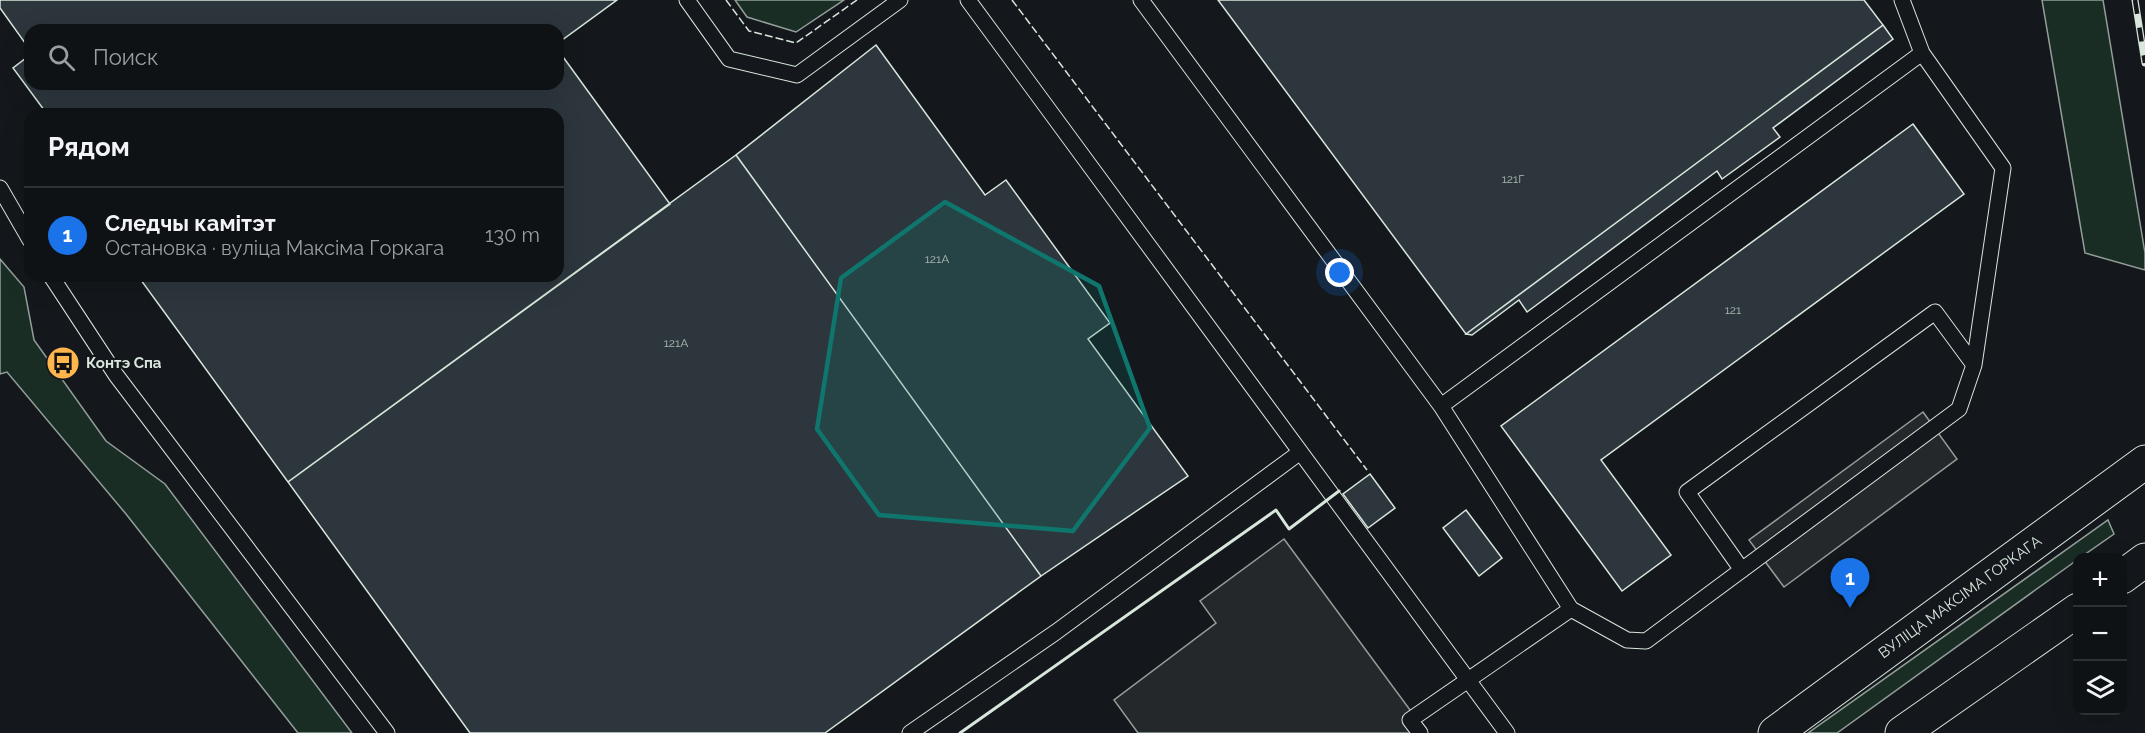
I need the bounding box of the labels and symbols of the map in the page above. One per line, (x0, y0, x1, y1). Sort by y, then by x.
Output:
house number: 121Г (1502, 172, 1524, 186)
house number: 121А (925, 252, 949, 266)
your location (1325, 258, 1354, 287)
house number: 121 (1725, 303, 1741, 317)
house number: 121А (664, 336, 688, 350)
bus stop icon: Контэ Спа (45, 345, 81, 381)
place label: Контэ Спа (86, 354, 162, 372)
street label: ВУЛІЦА МАКСІМА ГОРКАГА (1875, 532, 2045, 662)
pin: 1 (1830, 558, 1870, 608)

